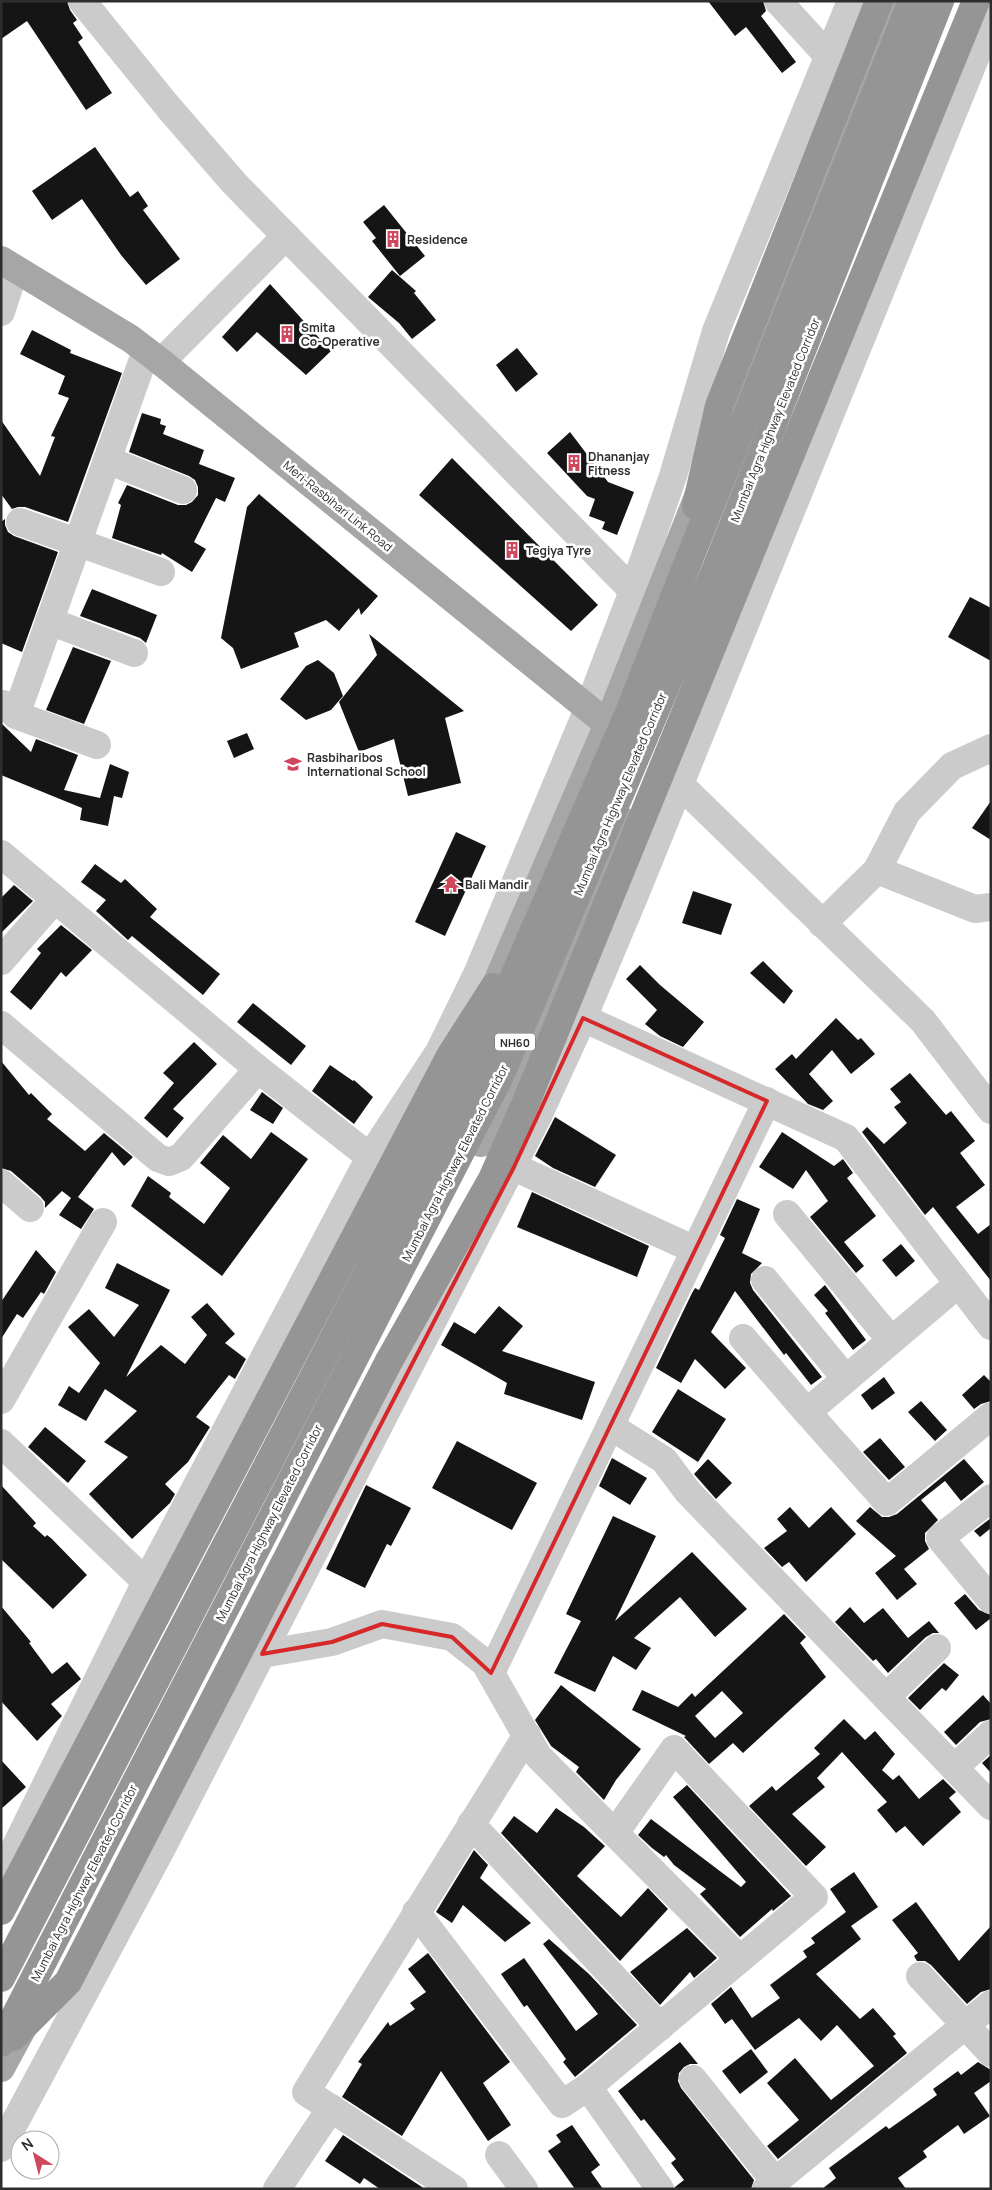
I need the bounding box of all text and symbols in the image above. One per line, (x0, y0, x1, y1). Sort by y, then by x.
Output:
building icon: Residence (383, 229, 403, 249)
place label: Residence (407, 231, 468, 248)
street label: Mumbai Agra Highway Elevated Corridor (726, 315, 824, 525)
place label: Smita Co-Operative (301, 319, 380, 350)
building icon: Smita Co-Operative (277, 324, 297, 344)
place label: Dhananjay Fitness (588, 448, 650, 479)
building icon: Dhananjay Fitness (564, 453, 584, 473)
street label: Meri-Rasbihari Link Road (280, 457, 396, 555)
building icon: Tegiya Tyre (502, 540, 522, 560)
place label: Tegiya Tyre (526, 542, 591, 559)
street label: Mumbai Agra Highway Elevated Corridor (569, 689, 671, 898)
place label: Rasbiharibos International School (307, 749, 426, 780)
school or university icon: Rasbiharibos International School (283, 754, 303, 774)
temple icon: Bali Mandir (441, 874, 461, 894)
place label: Bali Mandir (465, 876, 529, 893)
road number: NH60 (495, 1034, 535, 1050)
street label: Mumbai Agra Highway Elevated Corridor (398, 1061, 513, 1264)
street label: Mumbai Agra Highway Elevated Corridor (212, 1421, 327, 1624)
street label: Mumbai Agra Highway Elevated Corridor (27, 1781, 142, 1984)
north arrow (10, 2130, 60, 2180)
text: N (17, 2133, 37, 2155)

